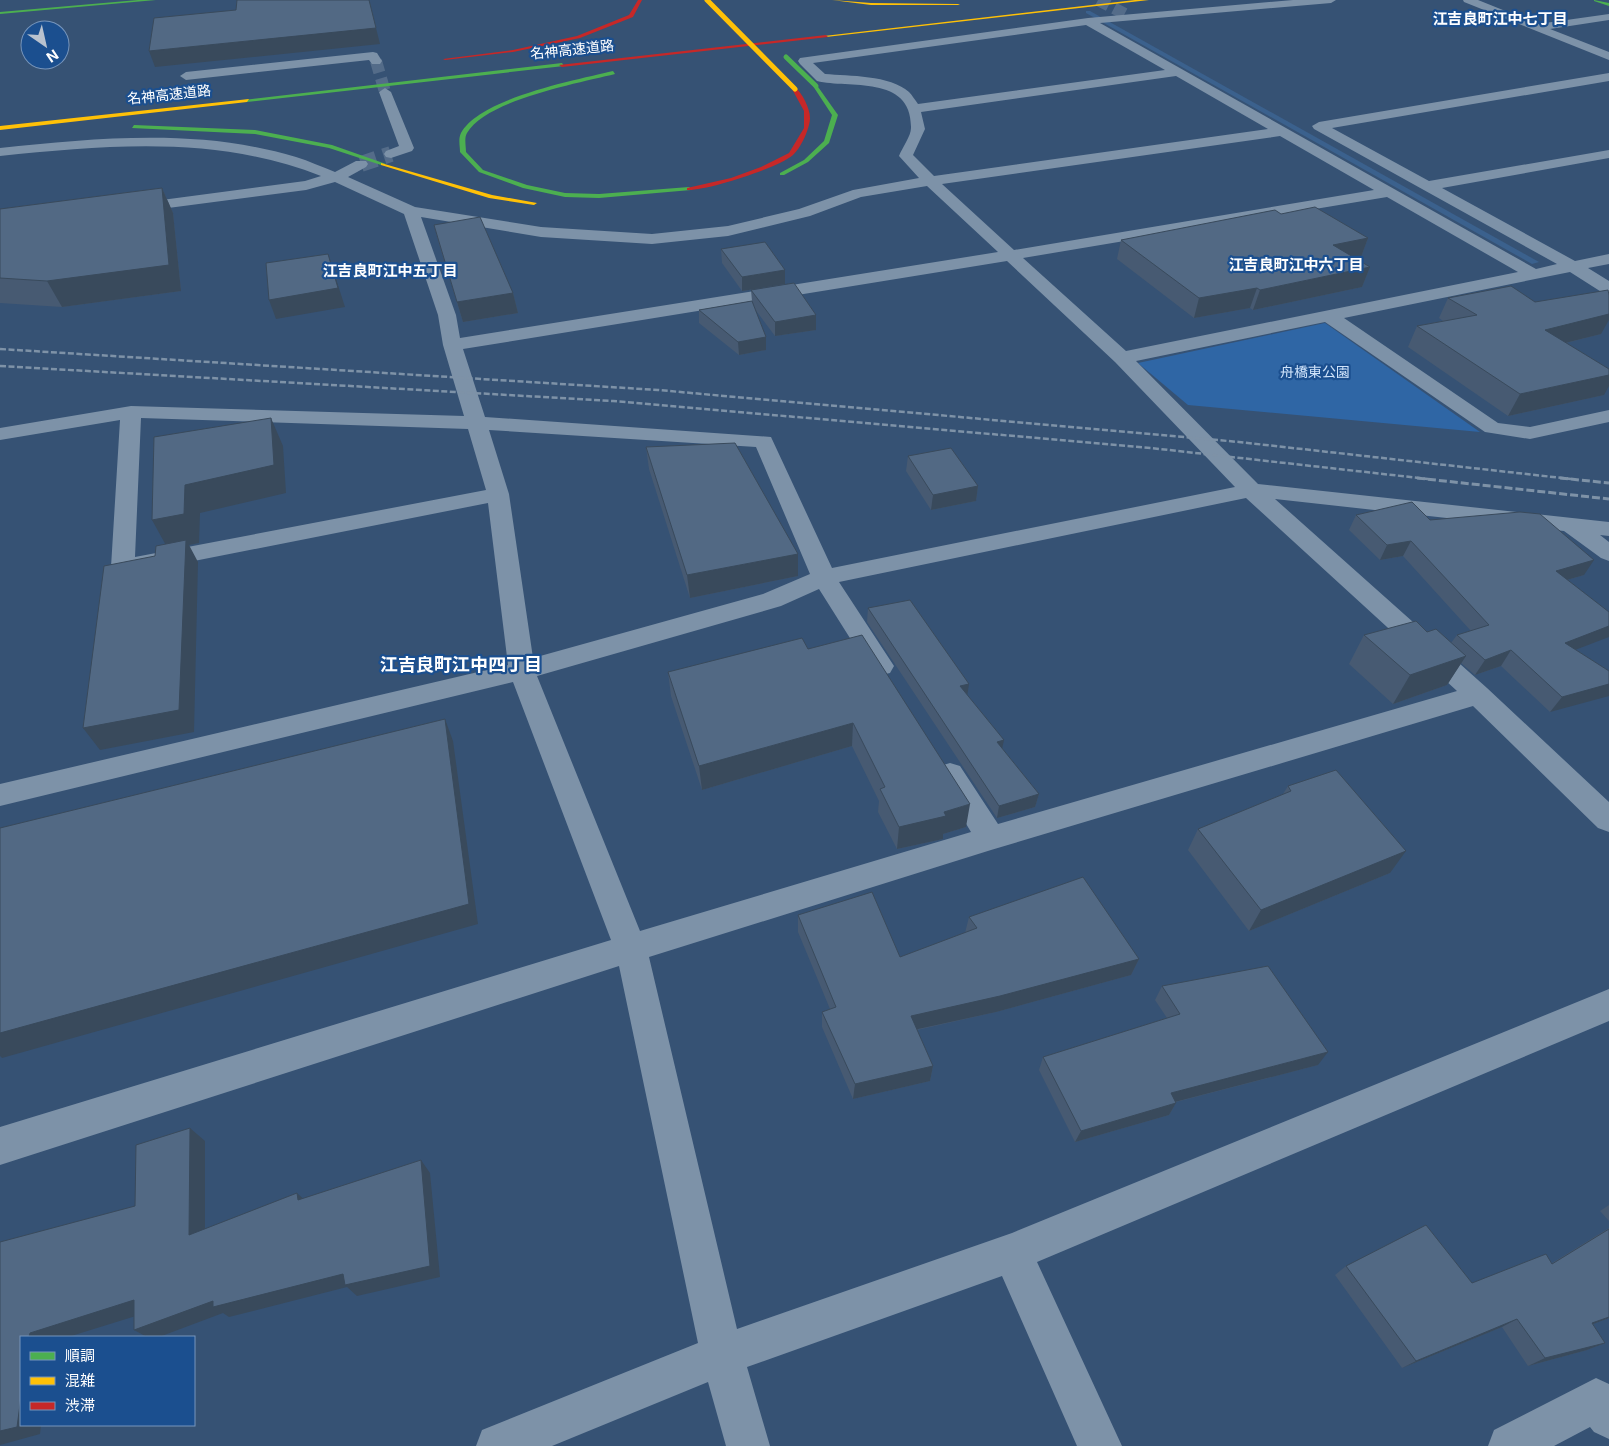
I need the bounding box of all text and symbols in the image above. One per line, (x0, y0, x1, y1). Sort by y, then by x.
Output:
district label: 江吉良町江中七丁目 (1432, 9, 1568, 28)
north arrow (20, 20, 70, 70)
street label: 名神高速道路 (529, 36, 615, 62)
text: N (43, 46, 62, 66)
street label: 名神高速道路 (126, 81, 212, 107)
district label: 江吉良町江中六丁目 (1228, 255, 1364, 274)
district label: 江吉良町江中五丁目 (322, 261, 458, 280)
park label: 舟橋東公園 (1280, 363, 1350, 380)
district label: 江吉良町江中四丁目 (380, 654, 542, 675)
legend (20, 1336, 195, 1426)
text: 順調 (65, 1346, 95, 1365)
text: 混雑 (65, 1371, 95, 1390)
text: 渋滞 (65, 1396, 95, 1415)

